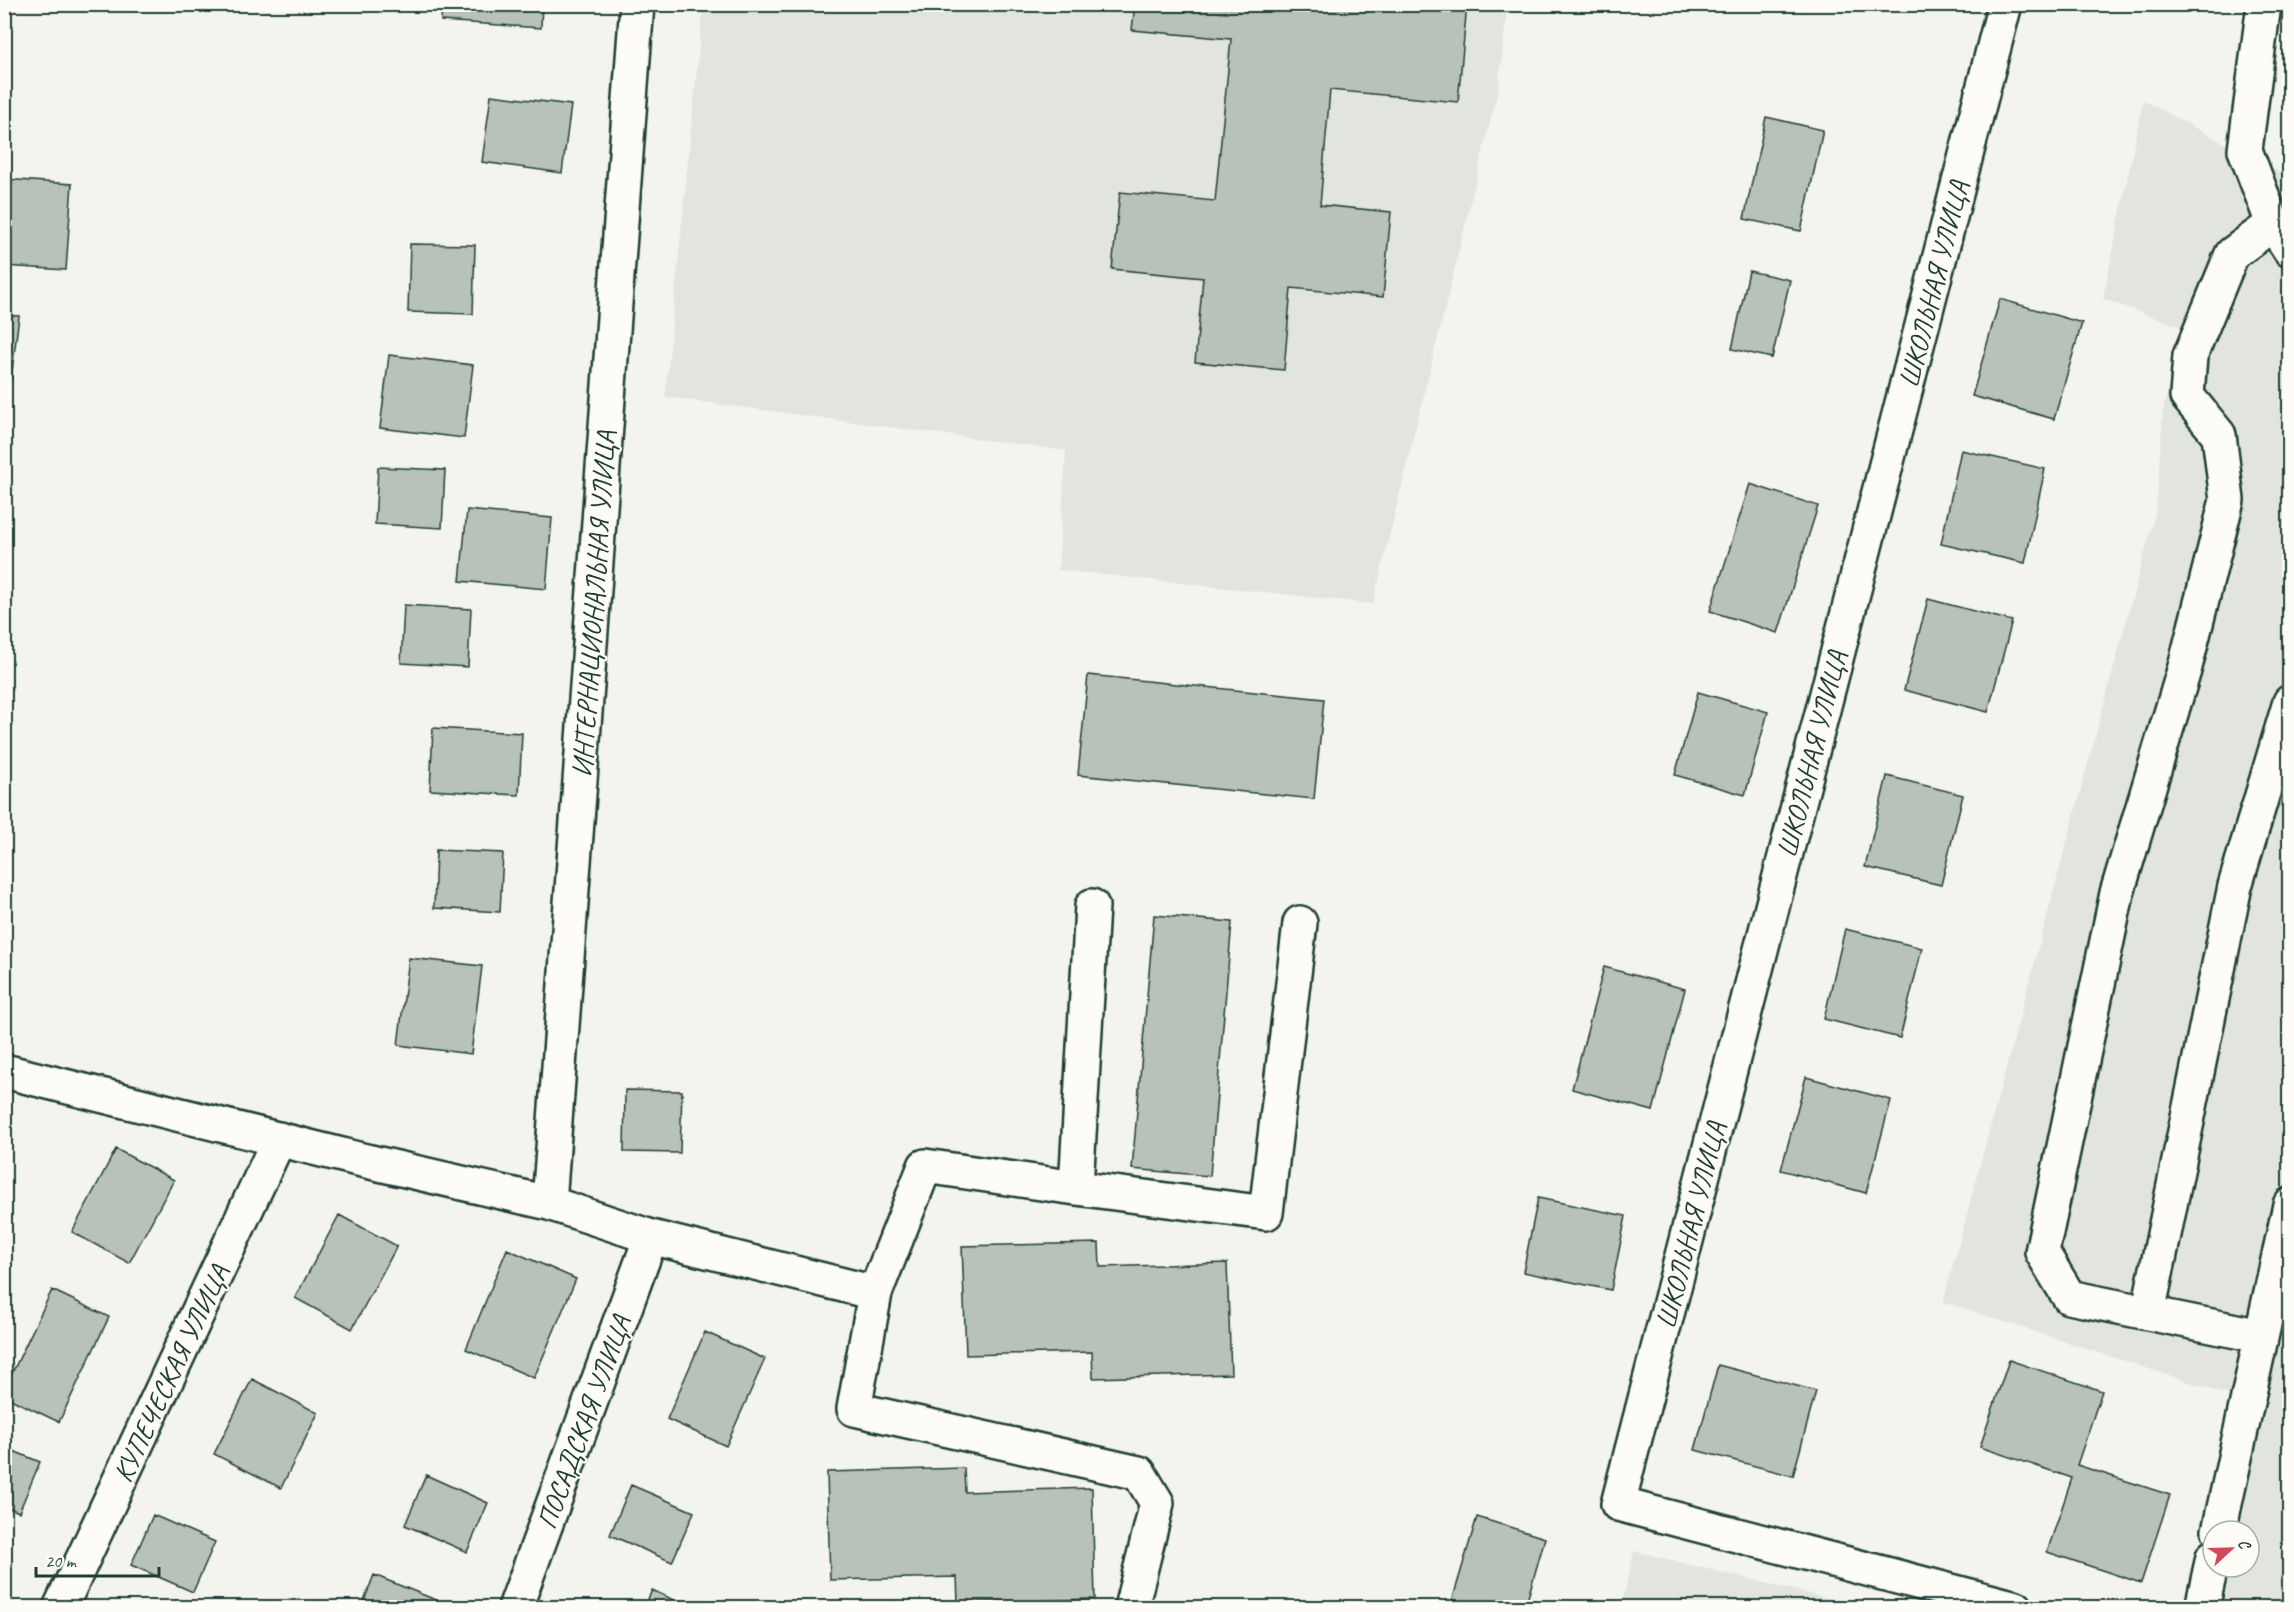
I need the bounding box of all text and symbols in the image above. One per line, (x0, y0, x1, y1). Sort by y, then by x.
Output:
street label: ШКОЛЬНАЯ УЛИЦА (1891, 176, 1976, 391)
street label: ИНТЕРНАЦИОНАЛЬНАЯ УЛИЦА (564, 429, 623, 778)
street label: ШКОЛЬНАЯ УЛИЦА (1769, 646, 1854, 861)
street label: ШКОЛЬНАЯ УЛИЦА (1648, 1117, 1733, 1332)
street label: КУПЕЧЕСКАЯ УЛИЦА (105, 1258, 237, 1487)
street label: ПОСАДСКАЯ УЛИЦА (529, 1309, 639, 1534)
north arrow (2201, 1519, 2261, 1579)
text: С (2233, 1536, 2256, 1553)
scale bar (36, 1540, 159, 1578)
text: 20 m (45, 1550, 78, 1572)

